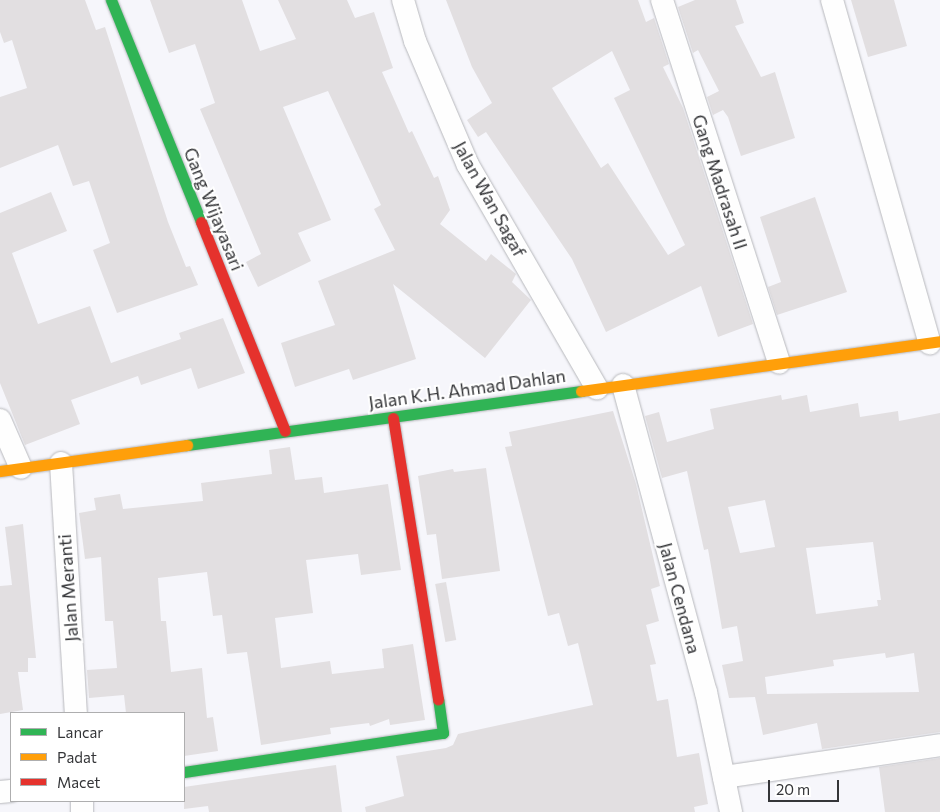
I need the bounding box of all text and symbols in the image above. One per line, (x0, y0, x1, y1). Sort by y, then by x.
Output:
street label: Gang Madrasah II (688, 112, 752, 252)
street label: Jalan Wan Sagaf (449, 137, 531, 261)
street label: Gang Wijayasari (179, 144, 249, 274)
street label: Jalan K.H. Ahmad Dahlan (367, 364, 567, 414)
street label: Jalan Meranti (53, 533, 83, 643)
street label: Jalan Cendana (655, 540, 705, 656)
legend (10, 712, 185, 802)
text: Lancar (57, 723, 103, 741)
text: Padat (57, 748, 97, 766)
scale bar (770, 770, 841, 802)
text: Macet (57, 773, 100, 791)
text: 20 m (776, 780, 810, 798)

